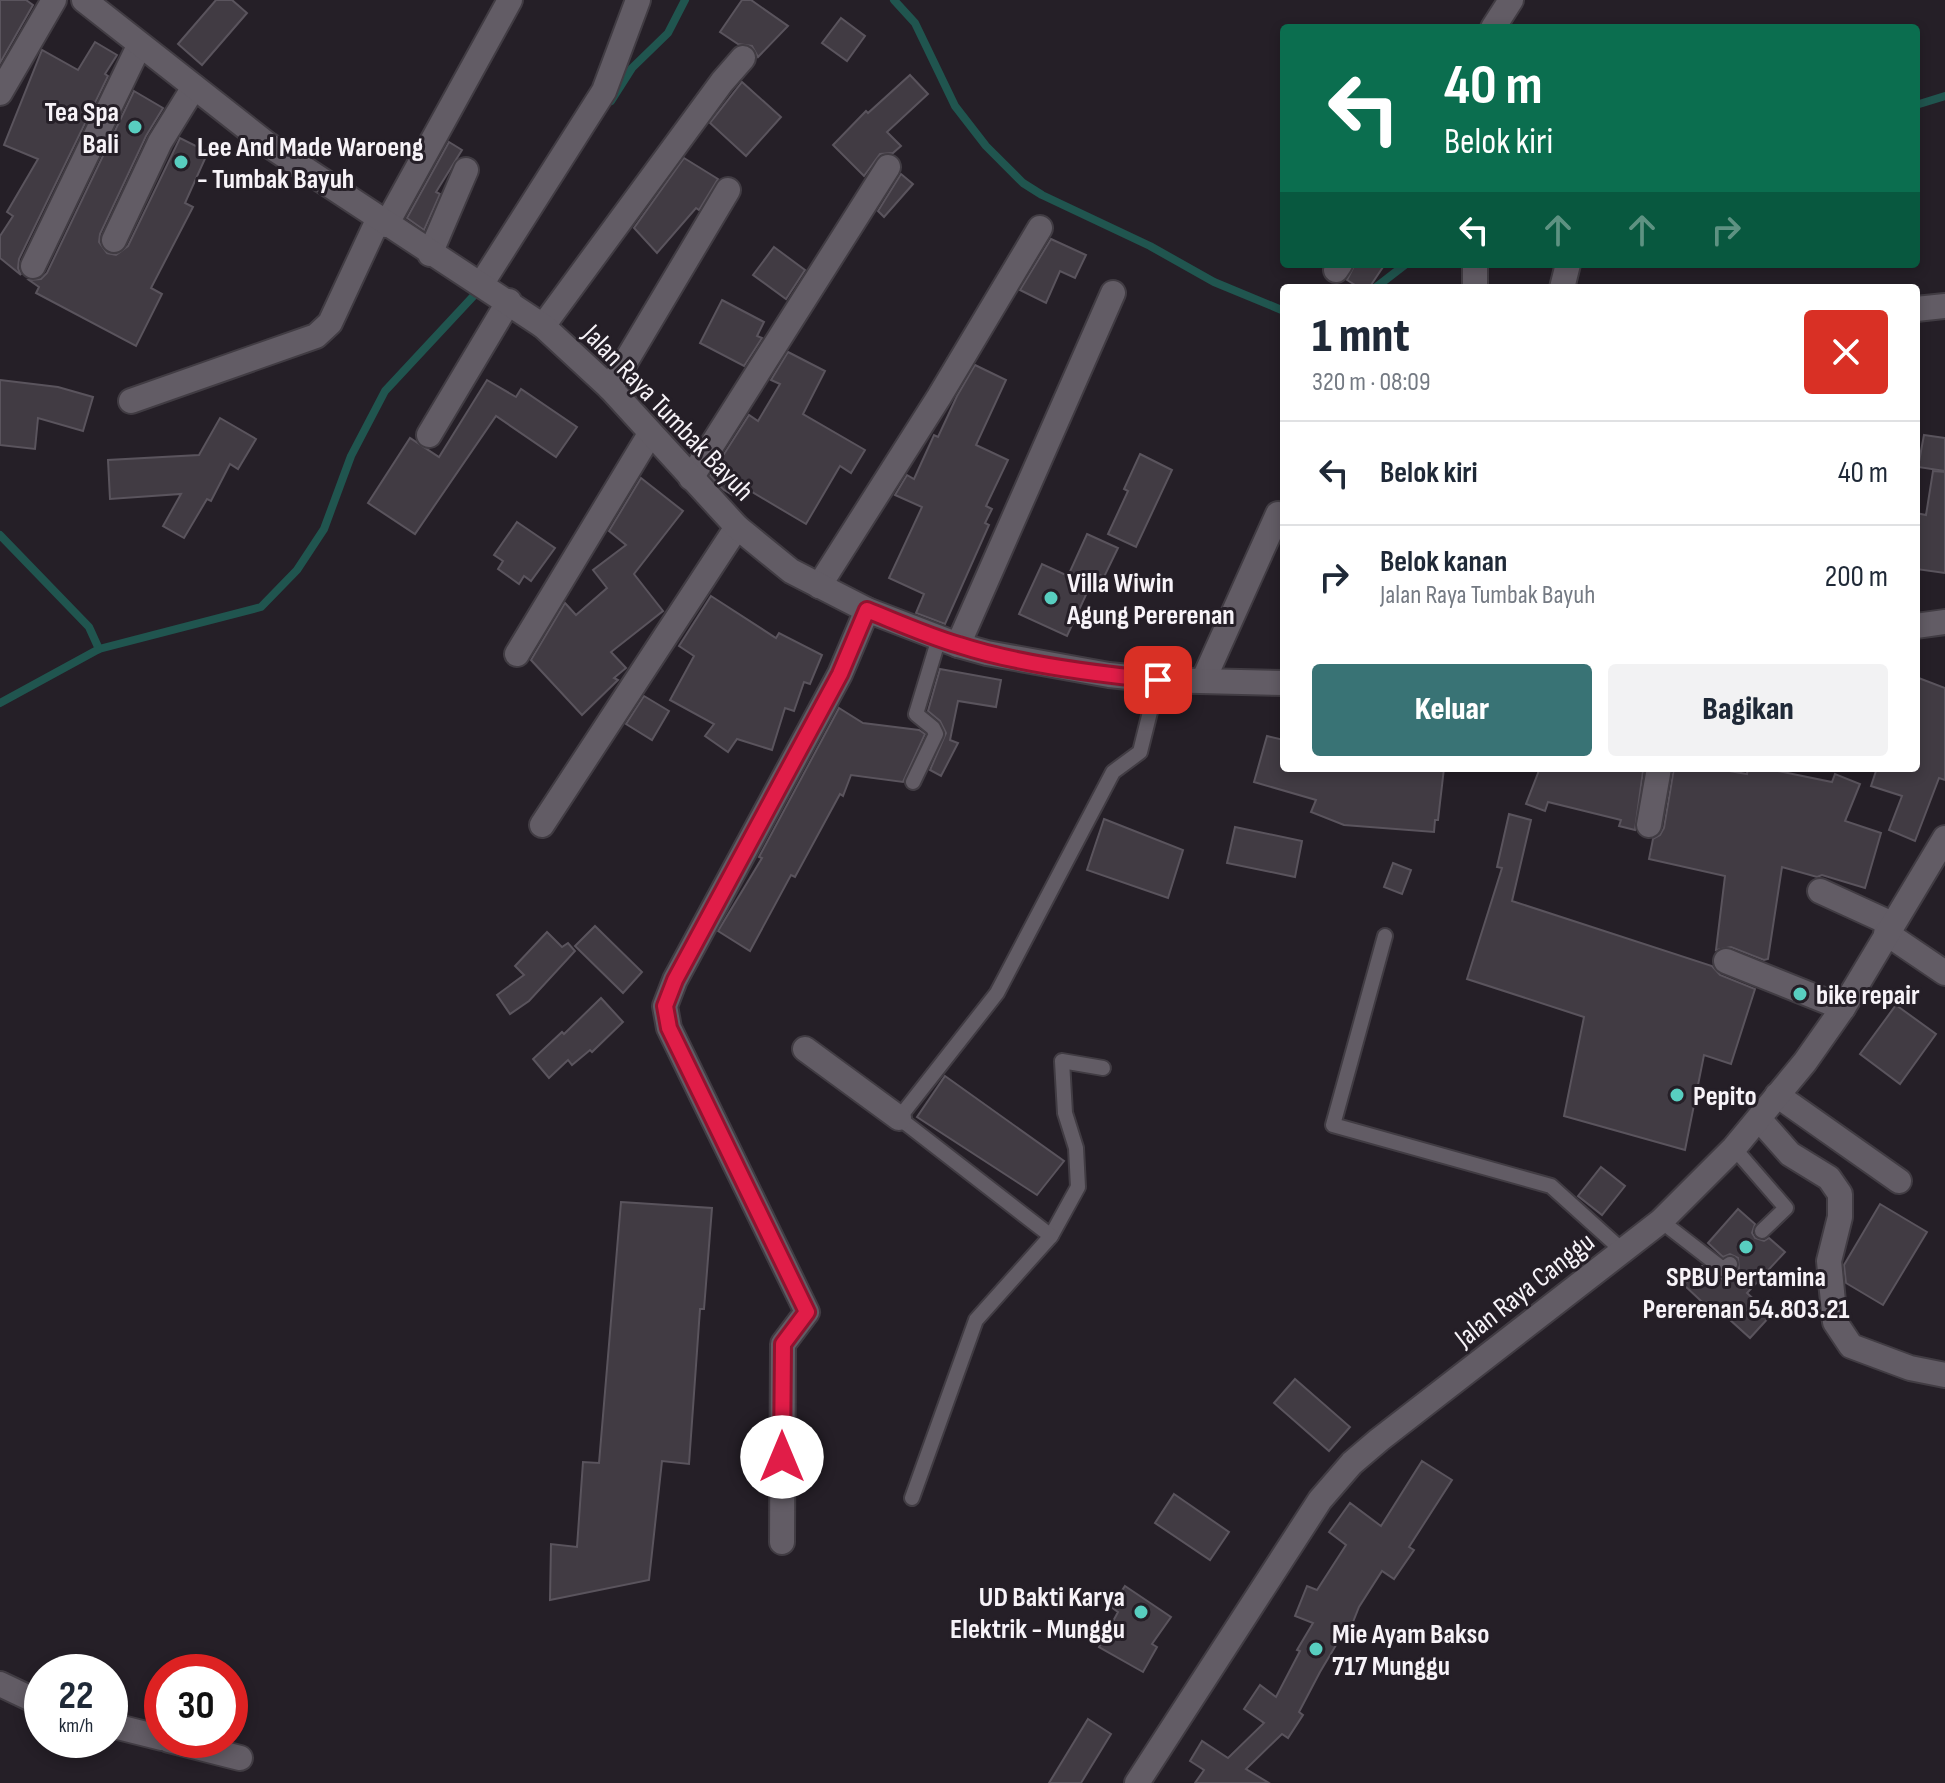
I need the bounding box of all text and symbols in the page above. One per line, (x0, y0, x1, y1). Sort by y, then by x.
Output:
text: 40 m (1444, 53, 1543, 120)
icon: left (1312, 56, 1416, 160)
place label: Tea Spa Bali (44, 96, 119, 161)
marker: Tea Spa Bali (126, 118, 144, 136)
text: Belok kiri (1444, 121, 1553, 164)
place label: Lee And Made Waroeng - Tumbak Bayuh (197, 131, 424, 196)
marker: Lee And Made Waroeng - Tumbak Bayuh (172, 153, 190, 171)
icon: left (1452, 208, 1496, 252)
icon: ahead (1536, 208, 1580, 252)
icon: ahead (1620, 208, 1664, 252)
icon: right (1704, 208, 1748, 252)
text: 1 mnt (1312, 308, 1410, 365)
button: close (1804, 310, 1888, 394)
street label: Jalan Raya Tumbak Bayuh (575, 317, 760, 508)
text: 320 m · 08:09 (1312, 367, 1430, 398)
icon: left (1312, 451, 1356, 495)
text: Belok kiri (1380, 455, 1478, 491)
text: 40 m (1838, 455, 1888, 491)
text: Belok kanan (1380, 544, 1507, 580)
icon: right (1312, 555, 1356, 599)
text: 200 m (1825, 559, 1888, 595)
place label: Villa Wiwin Agung Pererenan (1066, 567, 1235, 632)
text: Jalan Raya Tumbak Bayuh (1380, 580, 1595, 611)
marker: Villa Wiwin Agung Pererenan (1042, 589, 1060, 607)
pin (1124, 646, 1192, 714)
icon: arrive (1136, 658, 1180, 702)
button: Keluar (1312, 664, 1592, 756)
button: Bagikan (1608, 664, 1888, 756)
place label: bike repair (1816, 979, 1920, 1012)
marker: bike repair (1791, 985, 1809, 1003)
place label: Pepito (1693, 1080, 1757, 1113)
marker: Pepito (1668, 1086, 1686, 1104)
street label: Jalan Raya Canggu (1448, 1226, 1601, 1355)
marker: SPBU Pertamina Pererenan 54.803.21 (1737, 1238, 1755, 1256)
place label: SPBU Pertamina Pererenan 54.803.21 (1643, 1261, 1849, 1326)
position arrow (740, 1415, 824, 1499)
place label: UD Bakti Karya Elektrik - Munggu (950, 1581, 1125, 1646)
marker: UD Bakti Karya Elektrik - Munggu (1132, 1603, 1150, 1621)
place label: Mie Ayam Bakso 717 Munggu (1332, 1618, 1489, 1683)
marker: Mie Ayam Bakso 717 Munggu (1307, 1640, 1325, 1658)
speed limit sign: 30 (144, 1654, 248, 1758)
text: 22 (58, 1672, 94, 1720)
text: km/h (59, 1714, 93, 1738)

